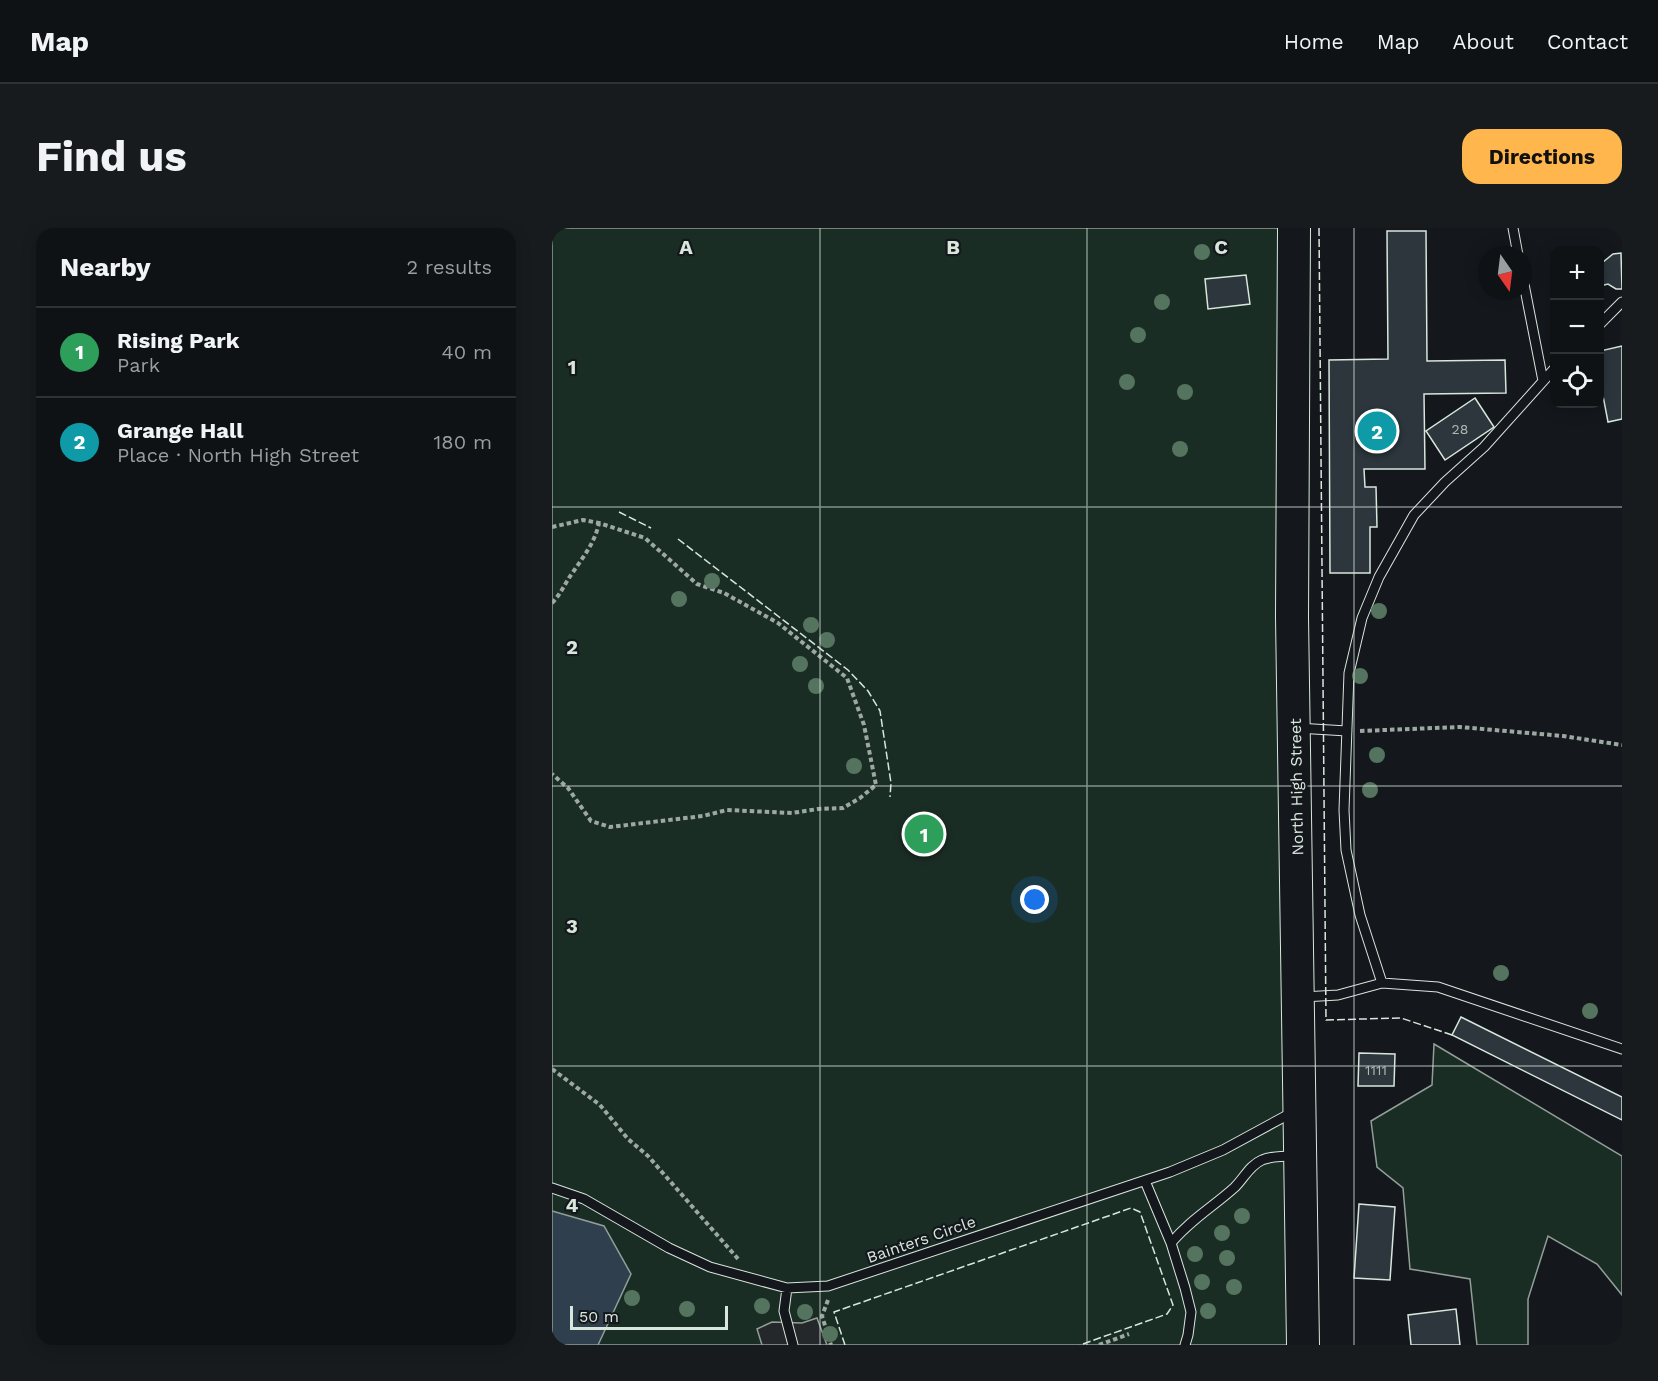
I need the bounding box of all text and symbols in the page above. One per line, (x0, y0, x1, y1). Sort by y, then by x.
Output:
text: Map (30, 25, 89, 58)
text: Home (1284, 29, 1344, 54)
text: Map (1377, 29, 1420, 54)
text: About (1453, 29, 1514, 54)
text: Contact (1547, 29, 1628, 54)
button: Directions (1462, 129, 1622, 184)
text: Find us (36, 132, 187, 181)
text: A (679, 235, 693, 259)
text: B (946, 235, 960, 259)
text: C (1214, 235, 1228, 259)
north arrow (1478, 246, 1532, 300)
map controls (1550, 246, 1604, 408)
button: + (1550, 246, 1604, 300)
text: Nearby (60, 252, 151, 282)
text: 2 results (407, 255, 492, 279)
button: − (1550, 300, 1604, 354)
text: Rising Park (117, 328, 239, 353)
text: 1 (75, 340, 84, 364)
text: 40 m (441, 340, 492, 364)
text: Park (117, 353, 160, 377)
button: locate (1550, 354, 1604, 408)
text: 1 (568, 355, 576, 379)
pin: 2 (1358, 408, 1396, 454)
text: Grange Hall (117, 418, 243, 443)
house number: 28 (1452, 421, 1468, 437)
text: 2 (74, 430, 85, 454)
text: 180 m (434, 430, 492, 454)
text: Place · North High Street (117, 443, 359, 467)
text: 2 (566, 635, 578, 659)
street label: North High Street (1286, 718, 1307, 856)
pin: 1 (904, 812, 944, 856)
your location (1020, 885, 1049, 914)
text: 3 (566, 914, 578, 938)
house number: 1111 (1365, 1062, 1387, 1078)
text: 4 (566, 1193, 579, 1217)
street label: Bainters Circle (864, 1212, 978, 1267)
scale bar (570, 1303, 728, 1330)
text: 50 m (579, 1307, 619, 1326)

